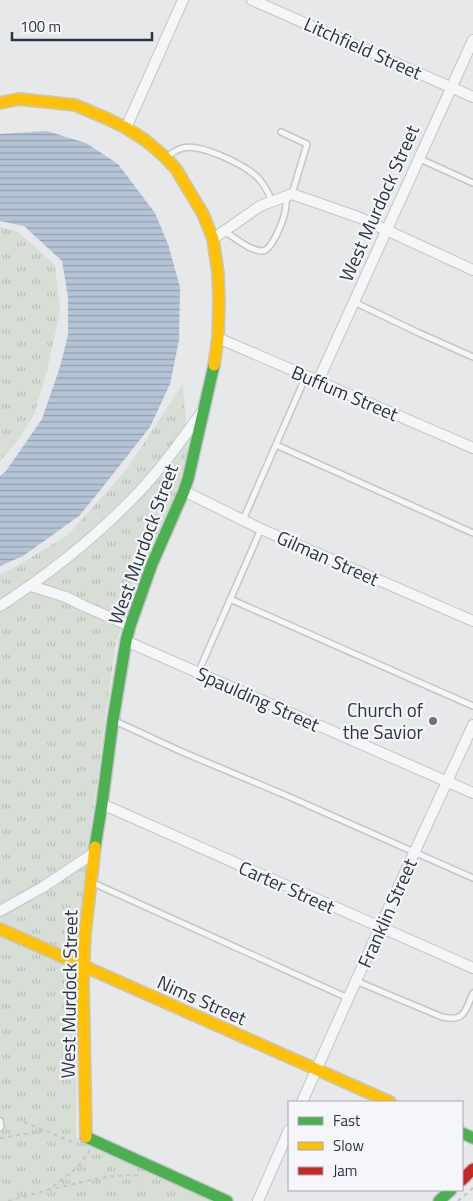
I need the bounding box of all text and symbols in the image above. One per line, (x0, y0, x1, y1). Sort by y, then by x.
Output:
street label: Litchfield Street (300, 9, 427, 87)
scale bar (12, 10, 152, 42)
text: 100 m (20, 15, 61, 38)
street label: West Murdock Street (331, 120, 426, 286)
street label: Buffum Street (287, 357, 403, 428)
street label: West Murdock Street (100, 459, 185, 628)
street label: Gilman Street (273, 522, 384, 593)
street label: Spaulding Street (192, 659, 325, 739)
place label: Church of the Savior (343, 695, 424, 746)
marker: Church of the Savior (427, 715, 439, 727)
street label: Carter Street (235, 852, 340, 921)
street label: Franklin Street (350, 853, 424, 972)
street label: West Murdock Street (53, 909, 84, 1079)
street label: Nims Street (153, 967, 252, 1032)
legend (288, 1101, 463, 1191)
text: Fast (333, 1109, 361, 1132)
text: Slow (333, 1134, 364, 1157)
text: Jam (333, 1159, 357, 1182)

